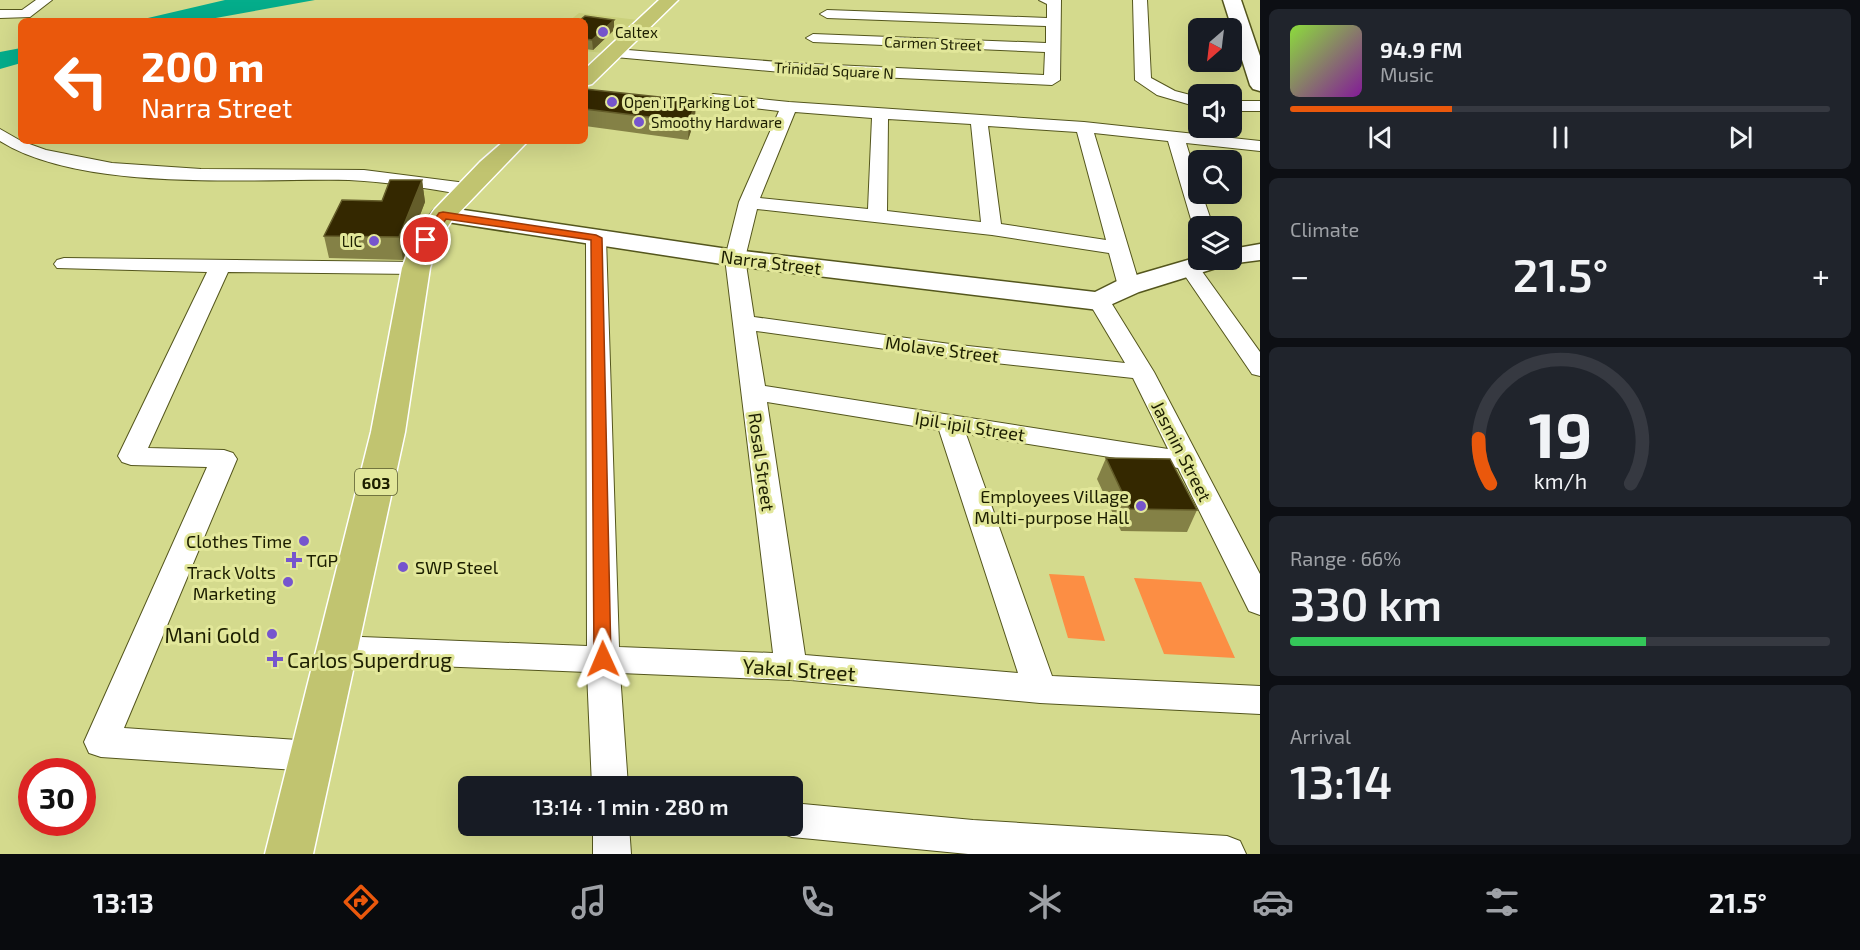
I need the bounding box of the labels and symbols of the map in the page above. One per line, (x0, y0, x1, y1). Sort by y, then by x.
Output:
north arrow (1188, 18, 1242, 72)
place label: Caltex (615, 23, 658, 41)
marker: Caltex (596, 25, 610, 39)
street label: Carmen Street (884, 32, 982, 54)
street label: Trinidad Square N (774, 58, 894, 82)
place label: Open iT Parking Lot (624, 93, 755, 111)
marker: Open iT Parking Lot (605, 95, 619, 109)
place label: Smoothy Hardware (651, 113, 782, 131)
marker: Smoothy Hardware (632, 115, 646, 129)
pin (400, 214, 451, 265)
place label: LIC (342, 232, 362, 250)
marker: LIC (367, 234, 381, 248)
street label: Narra Street (720, 245, 823, 279)
street label: Molave Street (884, 331, 1000, 367)
street label: Jasmin Street (1147, 397, 1217, 505)
street label: Ipil-ipil Street (913, 406, 1027, 446)
street label: Rosal Street (744, 411, 780, 513)
road number: 603 (355, 469, 397, 495)
place label: Employees Village Multi-purpose Hall (974, 485, 1130, 528)
marker: Employees Village Multi-purpose Hall (1134, 499, 1148, 513)
place label: Clothes Time (186, 530, 292, 552)
marker: Clothes Time (297, 534, 311, 548)
place label: TGP (306, 549, 338, 571)
marker: TGP (287, 553, 301, 567)
place label: SWP Steel (415, 556, 499, 578)
marker: SWP Steel (396, 560, 410, 574)
place label: Track Volts Marketing (187, 561, 276, 604)
marker: Track Volts Marketing (281, 575, 295, 589)
place label: Mani Gold (165, 622, 260, 647)
marker: Mani Gold (265, 627, 279, 641)
position arrow (571, 627, 635, 691)
place label: Carlos Superdrug (287, 647, 452, 672)
marker: Carlos Superdrug (268, 652, 282, 666)
street label: Yakal Street (742, 653, 856, 685)
speed limit sign: 30 (18, 758, 96, 836)

